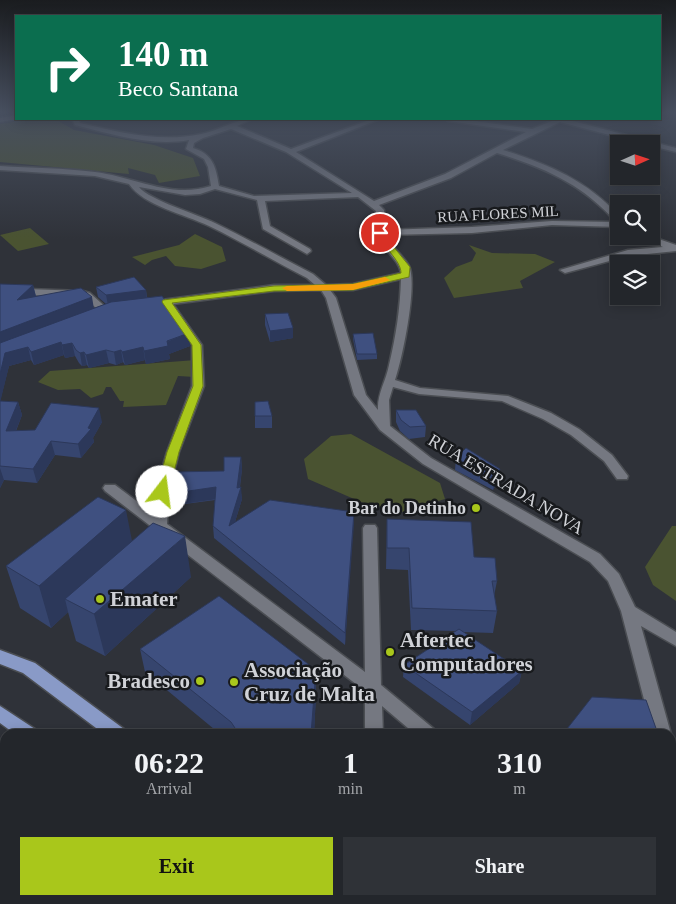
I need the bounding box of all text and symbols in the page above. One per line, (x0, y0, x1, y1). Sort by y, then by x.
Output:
icon: right (35, 35, 100, 100)
text: 140 m (118, 35, 208, 74)
text: Beco Santana (118, 76, 238, 101)
north arrow (610, 135, 660, 185)
map controls (610, 135, 660, 305)
button: search (610, 195, 660, 245)
street label: RUA FLORES MIL (437, 203, 559, 225)
pin (359, 212, 401, 254)
icon: arrive (366, 219, 394, 247)
button: layers (610, 255, 660, 305)
street label: RUA ESTRADA NOVA (425, 430, 587, 538)
position arrow (135, 465, 187, 517)
place label: Bar do Detinho (348, 498, 466, 518)
marker: Bar do Detinho (470, 502, 482, 514)
place label: Emater (110, 587, 178, 611)
marker: Emater (94, 593, 106, 605)
place label: Aftertec Computadores (400, 628, 533, 676)
marker: Aftertec Computadores (384, 646, 396, 658)
place label: Associação Cruz de Malta (244, 658, 375, 706)
place label: Bradesco (107, 669, 190, 693)
marker: Bradesco (194, 675, 206, 687)
marker: Associação Cruz de Malta (228, 676, 240, 688)
text: 06:22 (134, 746, 204, 779)
text: 1 (343, 746, 358, 779)
text: 310 (497, 746, 542, 779)
text: Arrival (146, 780, 192, 797)
text: min (338, 780, 363, 797)
text: m (513, 780, 526, 797)
button: Exit (20, 837, 333, 895)
button: Share (343, 837, 656, 895)

